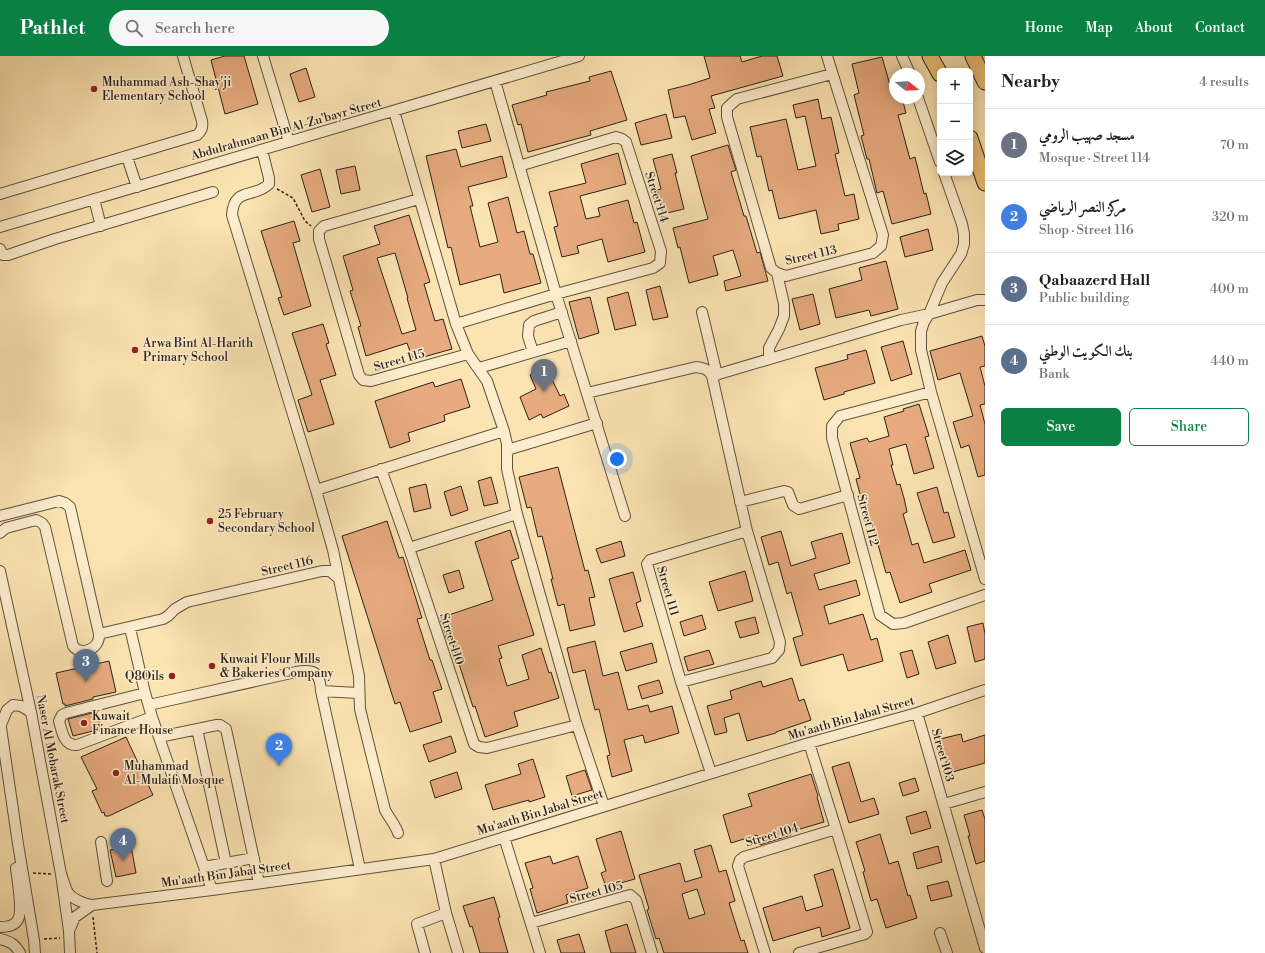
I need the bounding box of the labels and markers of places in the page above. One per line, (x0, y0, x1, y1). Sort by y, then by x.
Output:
place label: Muhammad Ash-Shay'ji Elementary School (102, 75, 231, 104)
marker: Muhammad Ash-Shay'ji Elementary School (89, 84, 99, 94)
place label: Arwa Bint Al-Harith Primary School (142, 336, 253, 365)
marker: Arwa Bint Al-Harith Primary School (130, 345, 140, 355)
pin: 1 (531, 359, 557, 392)
place label: 25 February Secondary School (218, 507, 315, 536)
marker: 25 February Secondary School (205, 516, 215, 526)
pin: 3 (73, 649, 99, 682)
place label: Kuwait Flour Mills & Bakeries Company (220, 652, 333, 681)
marker: Kuwait Flour Mills & Bakeries Company (207, 661, 217, 671)
place label: Q8Oils (125, 669, 164, 684)
marker: Q8Oils (167, 671, 177, 681)
place label: Kuwait Finance House (92, 709, 173, 738)
marker: Kuwait Finance House (79, 718, 89, 728)
pin: 2 (266, 733, 292, 766)
place label: Muhammad Al-Mulaifi Mosque (123, 759, 224, 788)
marker: Muhammad Al-Mulaifi Mosque (111, 768, 121, 778)
pin: 4 (110, 828, 136, 861)

